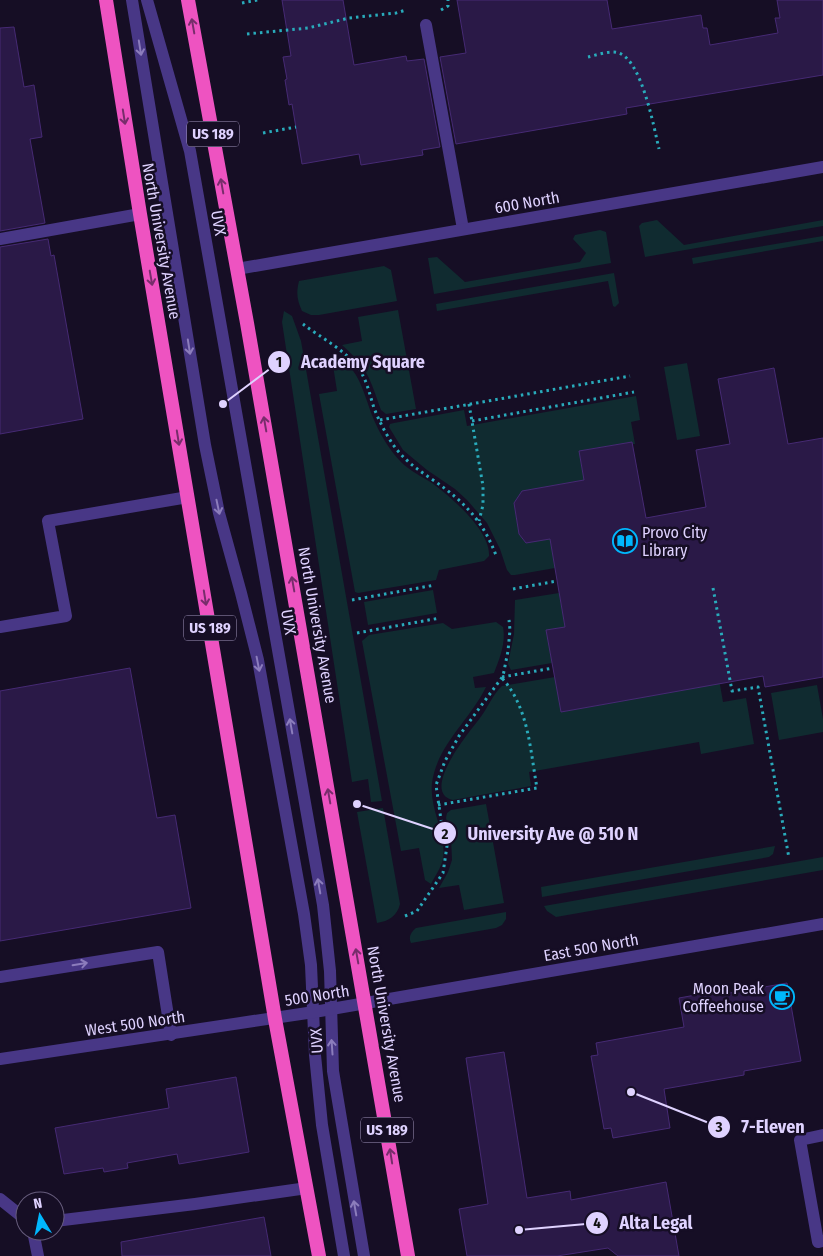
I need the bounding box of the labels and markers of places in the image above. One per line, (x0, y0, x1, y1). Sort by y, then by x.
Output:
callout: Academy Square (266, 345, 435, 378)
place label: Provo City Library (642, 523, 708, 560)
library icon: Provo City Library (612, 528, 638, 554)
callout: University Ave @ 510 N (433, 817, 648, 850)
place label: Moon Peak Coffeehouse (682, 979, 765, 1016)
cafe icon: Moon Peak Coffeehouse (769, 984, 795, 1010)
callout: 7-Eleven (707, 1110, 815, 1143)
callout: Alta Legal (585, 1207, 703, 1240)

